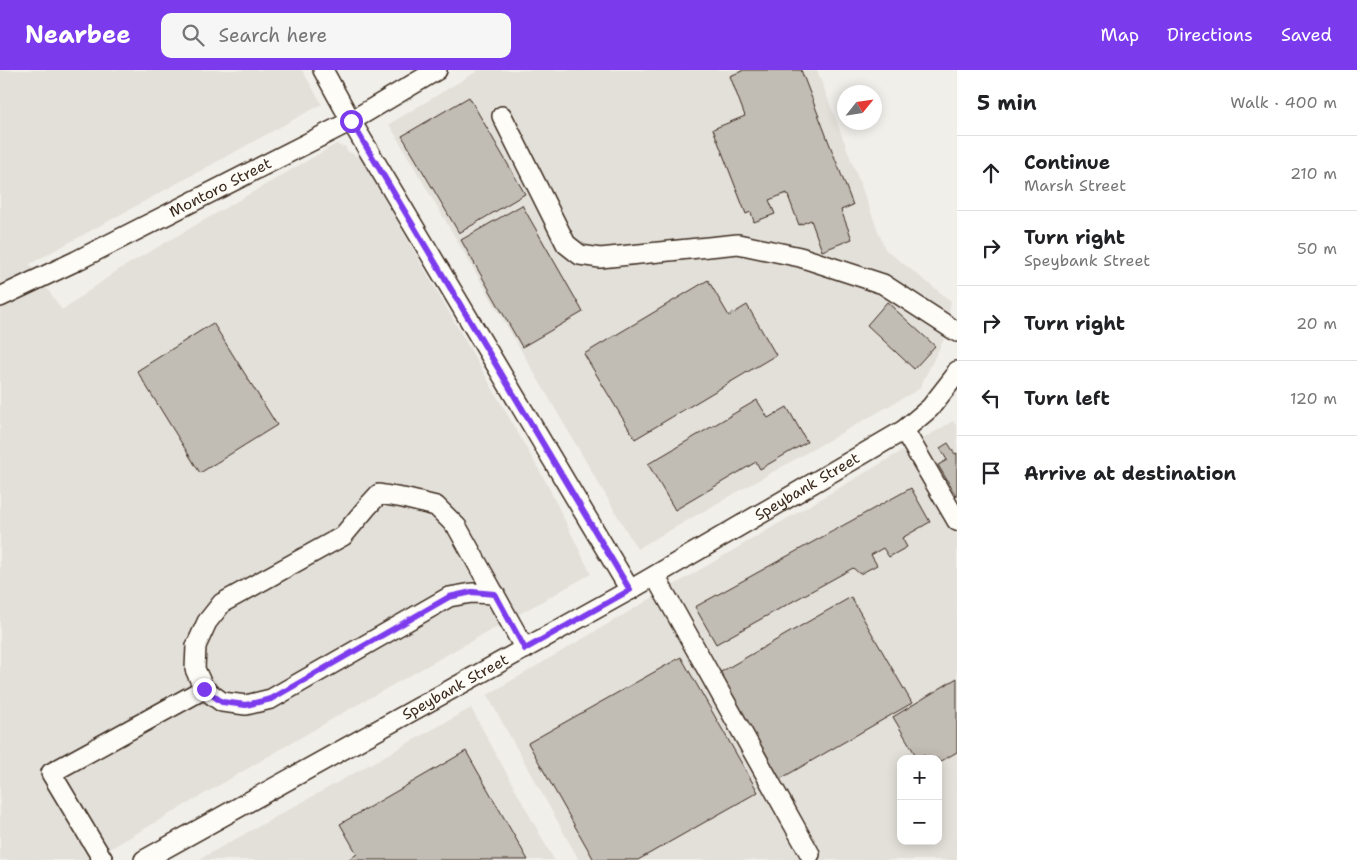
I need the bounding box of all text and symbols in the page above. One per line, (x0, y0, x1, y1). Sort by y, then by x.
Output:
search box (161, 13, 511, 58)
text: Nearbee (25, 19, 131, 51)
icon: search (179, 21, 207, 49)
text: Search here (219, 23, 327, 48)
text: Map (1101, 23, 1139, 47)
text: Directions (1167, 23, 1253, 47)
text: Saved (1281, 23, 1332, 47)
north arrow (837, 85, 882, 130)
text: 5 min (977, 89, 1037, 117)
text: Walk · 400 m (1230, 92, 1337, 113)
route start (340, 110, 363, 133)
text: Continue (1024, 150, 1110, 175)
street label: Montoro Street (166, 153, 275, 222)
icon: ahead (977, 159, 1005, 187)
text: 210 m (1290, 163, 1337, 184)
text: Marsh Street (1024, 175, 1126, 196)
text: Turn right (1024, 225, 1125, 250)
icon: right (977, 234, 1005, 262)
text: 50 m (1297, 238, 1337, 259)
text: Speybank Street (1024, 250, 1150, 271)
icon: right (977, 309, 1005, 337)
text: Turn right (1024, 311, 1125, 336)
text: 20 m (1296, 313, 1337, 334)
icon: left (977, 384, 1005, 412)
text: Turn left (1024, 386, 1110, 411)
text: 120 m (1290, 388, 1337, 409)
street label: Speybank Street (751, 448, 863, 525)
icon: arrive (977, 459, 1005, 487)
text: Arrive at destination (1024, 461, 1236, 486)
street label: Speybank Street (399, 650, 512, 725)
route end (193, 678, 216, 701)
map controls (897, 755, 942, 845)
button: + (897, 755, 942, 800)
button: − (897, 800, 942, 845)

